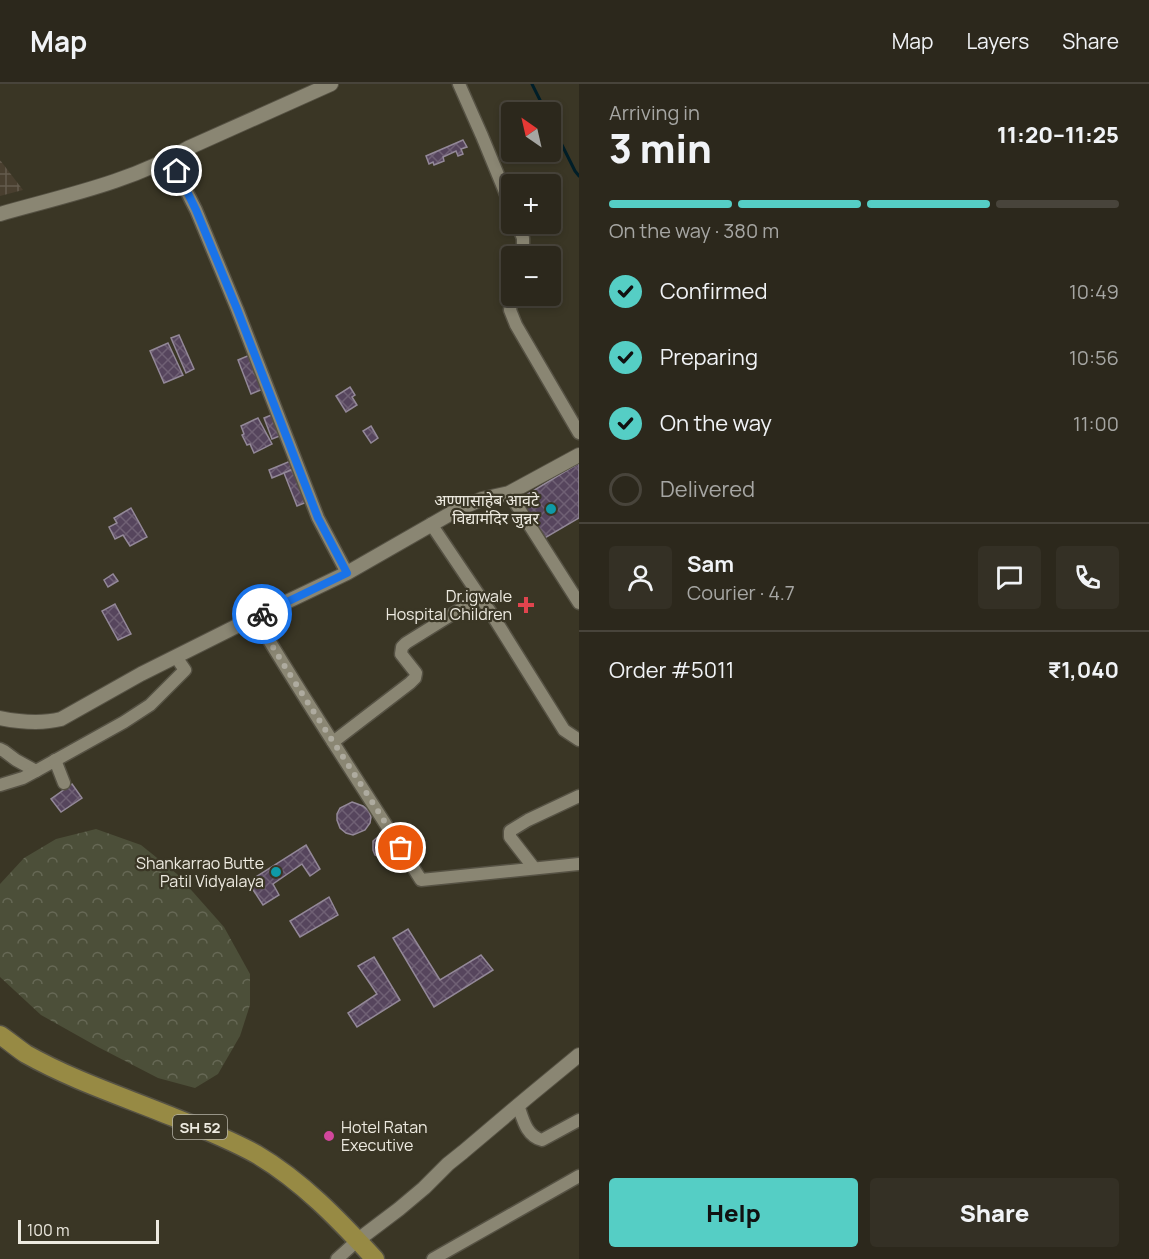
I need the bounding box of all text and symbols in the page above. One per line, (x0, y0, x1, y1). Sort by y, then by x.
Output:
text: Map (30, 22, 87, 60)
text: Map (892, 27, 933, 55)
text: Layers (966, 27, 1029, 55)
text: Share (1062, 27, 1119, 55)
text: Arriving in (609, 99, 700, 126)
north arrow (501, 102, 561, 162)
map controls (501, 102, 561, 306)
text: 11:20–11:25 (997, 120, 1119, 150)
text: 3 min (609, 121, 712, 175)
pin (151, 145, 202, 196)
icon: home (160, 154, 193, 187)
button: + (501, 174, 561, 234)
text: On the way · 380 m (609, 217, 779, 244)
button: − (501, 246, 561, 306)
icon: check (609, 275, 642, 308)
text: Confirmed (660, 276, 768, 306)
text: 10:49 (1069, 278, 1119, 305)
icon: check (609, 341, 642, 374)
text: Preparing (660, 342, 758, 372)
text: 10:56 (1069, 344, 1119, 371)
icon: check (609, 407, 642, 440)
text: On the way (660, 408, 772, 438)
text: 11:00 (1073, 410, 1119, 437)
text: Delivered (660, 474, 755, 504)
place label: अण्णासाहेब आवटे विद्यामंदिर जुन्नर (434, 489, 540, 529)
marker: अण्णासाहेब आवटे विद्यामंदिर जुन्नर (544, 502, 558, 516)
button: person (609, 546, 672, 609)
button: chat (978, 546, 1041, 609)
button: phone (1056, 546, 1119, 609)
text: Sam (687, 549, 734, 579)
text: Courier · 4.7 (687, 579, 795, 606)
courier (232, 584, 292, 644)
place label: Dr.igwale Hospital Children (386, 585, 512, 625)
marker: Dr.igwale Hospital Children (517, 596, 535, 614)
icon: bike (246, 598, 279, 631)
text: Order #5011 (609, 655, 734, 685)
text: ₹1,040 (1048, 655, 1119, 685)
pin (375, 822, 426, 873)
icon: bag (384, 831, 417, 864)
place label: Shankarrao Butte Patil Vidyalaya (136, 852, 264, 892)
marker: Shankarrao Butte Patil Vidyalaya (269, 865, 283, 879)
road number: SH 52 (173, 1115, 227, 1139)
place label: Hotel Ratan Executive (341, 1116, 428, 1156)
marker: Hotel Ratan Executive (322, 1129, 336, 1143)
button: Help (609, 1178, 858, 1247)
button: Share (870, 1178, 1119, 1247)
scale bar (18, 1217, 159, 1244)
text: 100 m (27, 1219, 70, 1241)

